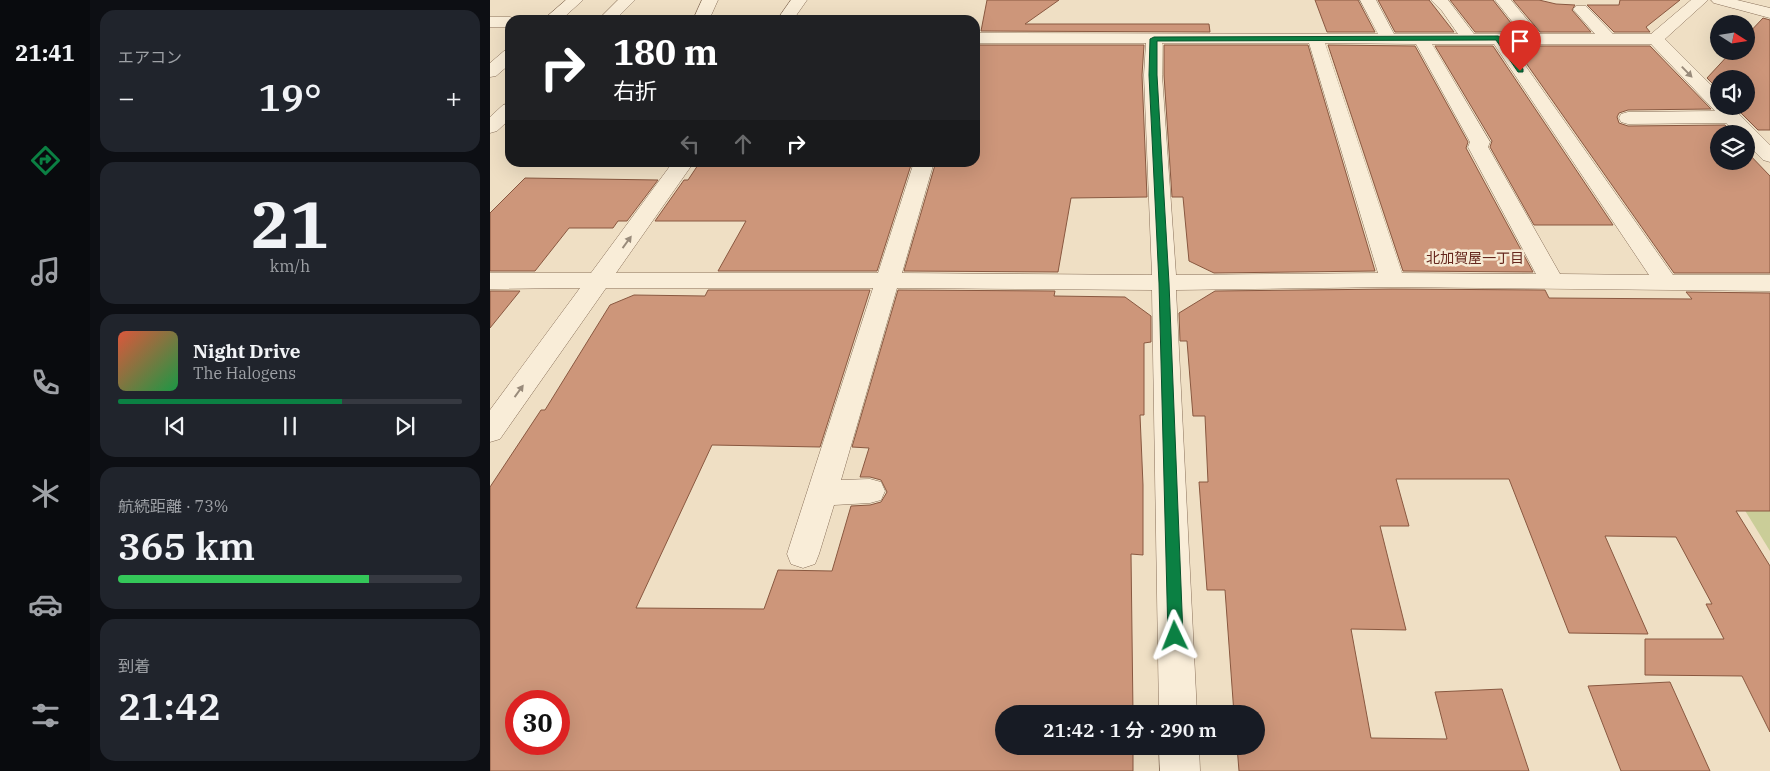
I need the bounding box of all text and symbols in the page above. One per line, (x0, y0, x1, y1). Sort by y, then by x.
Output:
north arrow (1710, 15, 1755, 60)
map controls (1710, 15, 1755, 170)
pin (1499, 20, 1541, 71)
icon: arrive (1506, 27, 1534, 55)
text: 180 m (613, 29, 718, 75)
icon: right (530, 35, 595, 100)
text: 21:41 (15, 38, 75, 67)
text: エアコン (118, 47, 182, 67)
one-way arrow (1681, 65, 1693, 77)
button: sound (1710, 70, 1755, 115)
text: 19° (258, 72, 322, 121)
text: 右折 (613, 76, 657, 105)
text: − (118, 79, 135, 116)
text: + (445, 79, 462, 116)
button: layers (1710, 125, 1755, 170)
icon: left (676, 130, 704, 158)
icon: ahead (729, 130, 757, 158)
icon: right (782, 130, 810, 158)
icon: directions (28, 143, 63, 178)
text: 21 (251, 181, 329, 266)
one-way arrow (622, 235, 632, 249)
district label: 北加賀屋一丁目 (1426, 249, 1524, 267)
icon: music (28, 254, 63, 289)
text: km/h (270, 256, 310, 276)
text: Night Drive (193, 339, 301, 363)
text: The Halogens (193, 363, 296, 383)
icon: phone (28, 365, 63, 400)
one-way arrow (513, 385, 524, 398)
icon: previous (161, 412, 189, 440)
icon: pause (276, 412, 304, 440)
icon: next (391, 412, 419, 440)
icon: climate (28, 476, 63, 511)
text: 航続距離 · 73% (118, 496, 228, 516)
text: 365 km (118, 521, 255, 570)
icon: car (28, 587, 63, 622)
position arrow (1148, 609, 1200, 661)
text: 到着 (118, 656, 150, 676)
text: 21:42 (118, 681, 221, 730)
speed limit sign: 30 (505, 690, 570, 755)
icon: filters (28, 698, 63, 733)
text: 21:42 · 1 分 · 290 m (1043, 718, 1217, 742)

